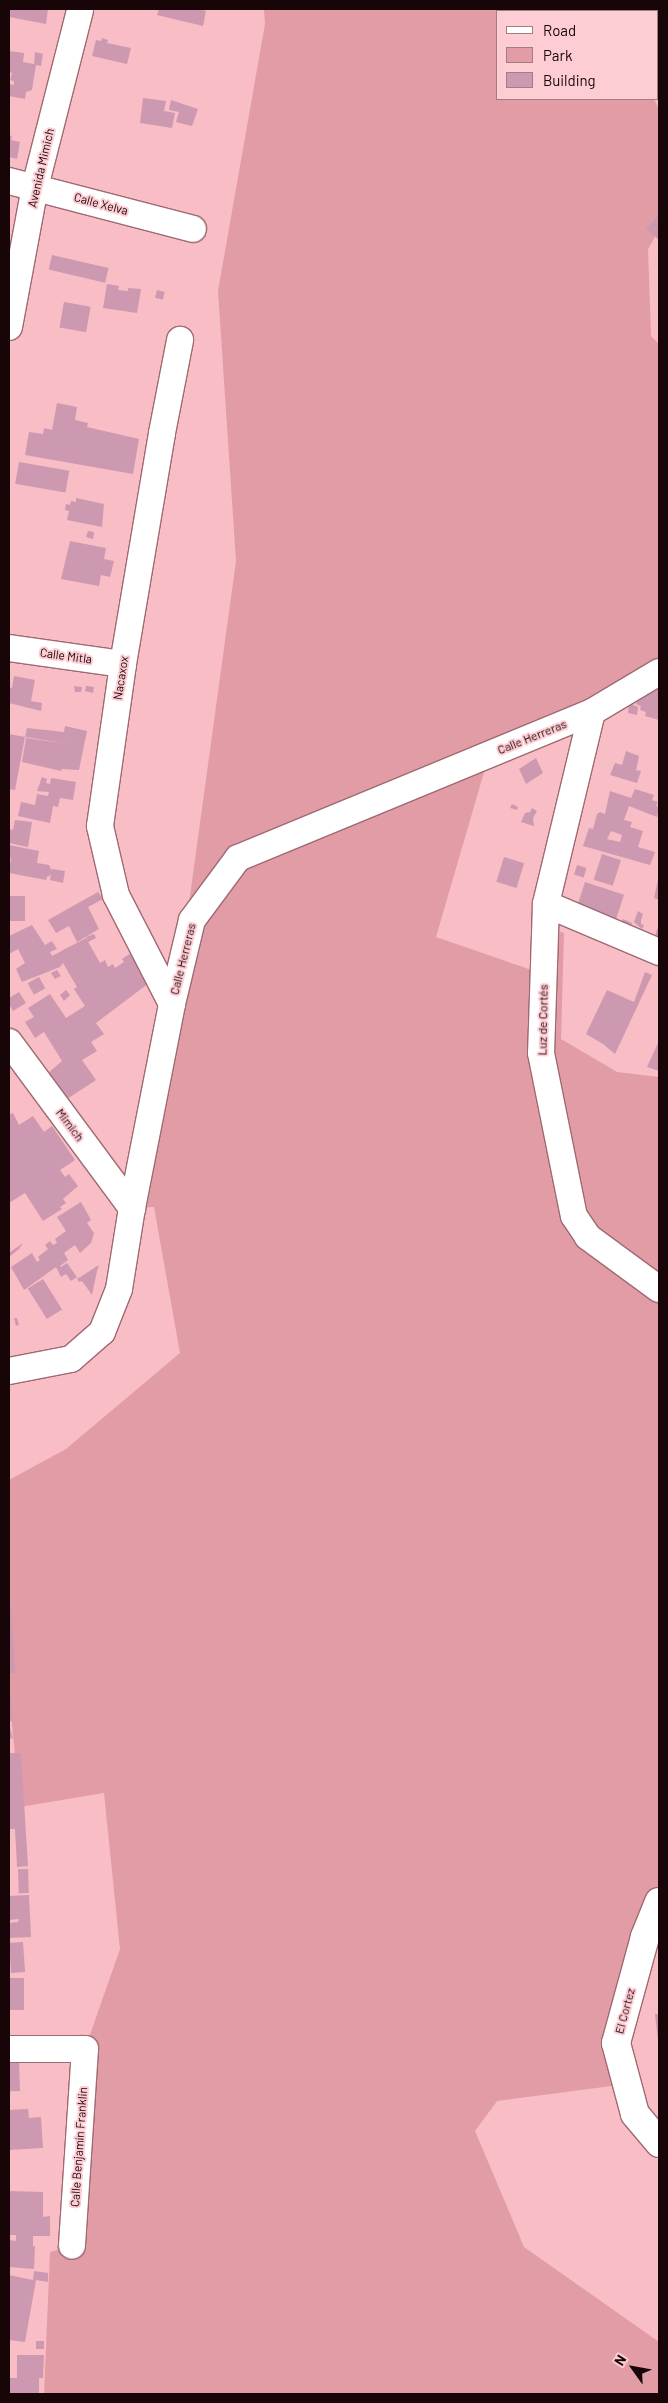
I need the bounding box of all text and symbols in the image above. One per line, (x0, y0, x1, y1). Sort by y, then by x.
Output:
legend (496, 10, 658, 100)
text: Road (543, 21, 576, 39)
text: Park (543, 46, 572, 64)
text: Building (543, 71, 596, 89)
street label: Avenida Mimich (25, 127, 57, 209)
street label: Calle Xelva (72, 190, 130, 218)
street label: Calle Mitla (39, 645, 93, 667)
street label: Nacaxox (110, 655, 132, 701)
street label: Calle Herreras (495, 717, 569, 757)
street label: Calle Herreras (167, 922, 199, 996)
street label: Luz de Cortés (535, 984, 551, 1056)
street label: Mimich (53, 1106, 87, 1144)
street label: El Cortez (612, 1987, 638, 2035)
street label: Calle Benjamín Franklin (68, 2086, 90, 2208)
north arrow (608, 2343, 658, 2393)
text: N (610, 2351, 630, 2368)

